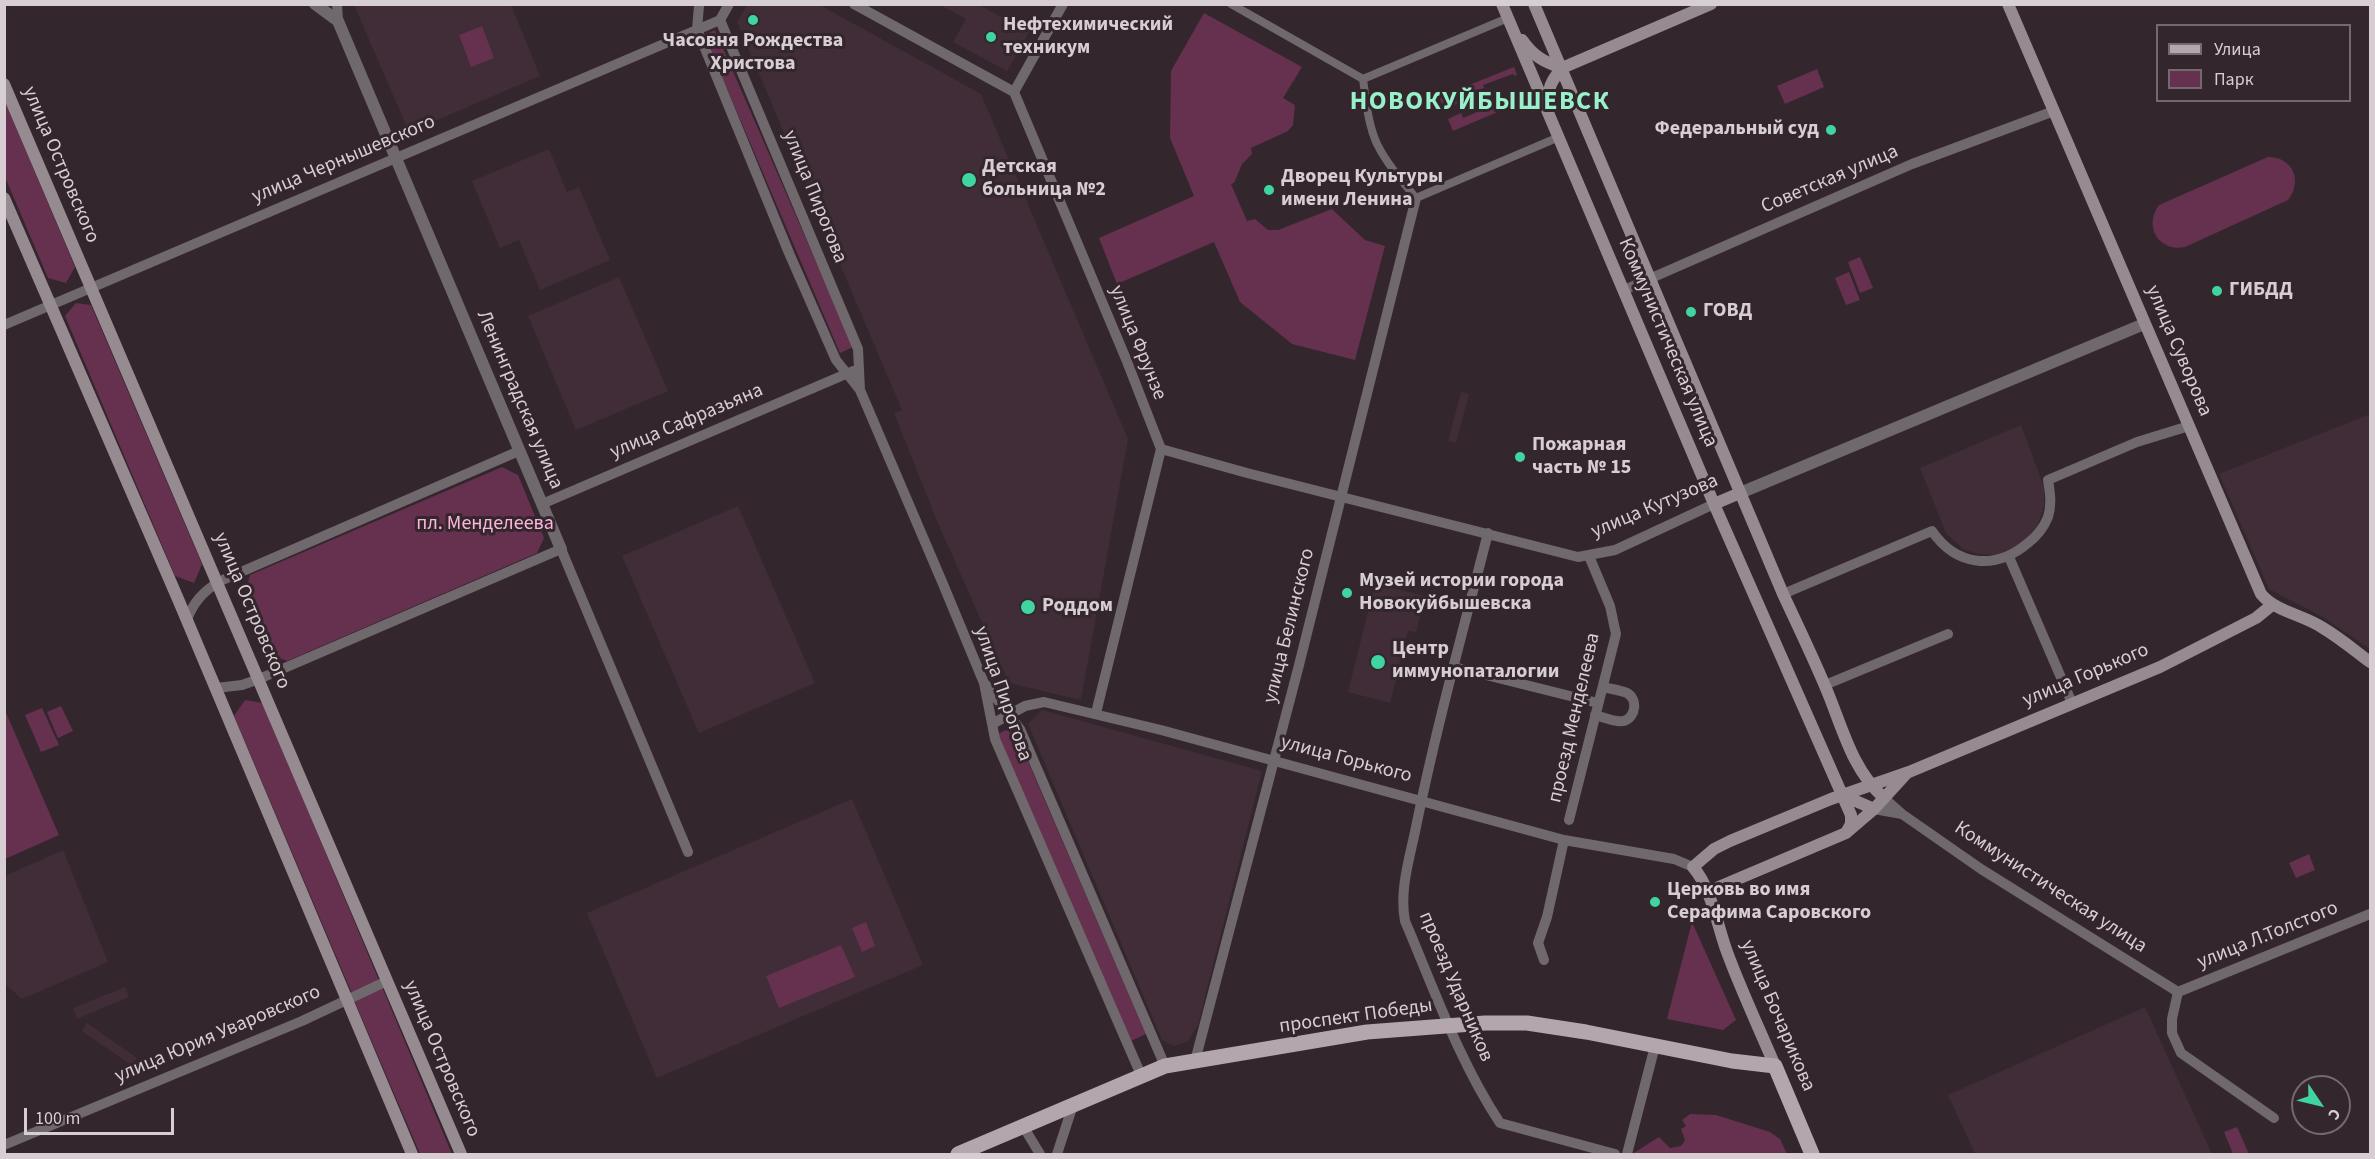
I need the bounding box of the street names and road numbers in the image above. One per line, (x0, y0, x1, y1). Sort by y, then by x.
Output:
street label: улица Островского (16, 83, 104, 247)
street label: улица Чернышевского (249, 110, 439, 210)
street label: улица Пирогова (776, 127, 852, 267)
street label: Советская улица (1758, 140, 1902, 220)
street label: Коммунистическая улица (1612, 235, 1722, 451)
street label: улица Фрунзе (1103, 282, 1171, 404)
street label: улица Суворова (2140, 282, 2216, 420)
street label: Ленинградская улица (471, 307, 567, 493)
street label: улица Сафразьяна (607, 379, 767, 465)
street label: улица Кутузова (1588, 469, 1722, 545)
street label: улица Островского (207, 529, 295, 693)
street label: улица Белинского (1259, 546, 1321, 706)
street label: улица Пирогова (968, 623, 1036, 765)
street label: проезд Менделеева (1544, 631, 1606, 805)
street label: улица Горького (2019, 639, 2153, 713)
street label: улица Горького (1278, 731, 1414, 789)
street label: Коммунистическая улица (1949, 817, 2151, 959)
street label: улица Л.Толстого (2194, 897, 2342, 975)
street label: проезд Ударников (1413, 908, 1497, 1066)
street label: улица Бочарикова (1734, 937, 1820, 1095)
street label: улица Островского (397, 977, 485, 1141)
street label: улица Юрия Уваровского (112, 981, 324, 1089)
street label: проспект Победы (1278, 994, 1434, 1040)

